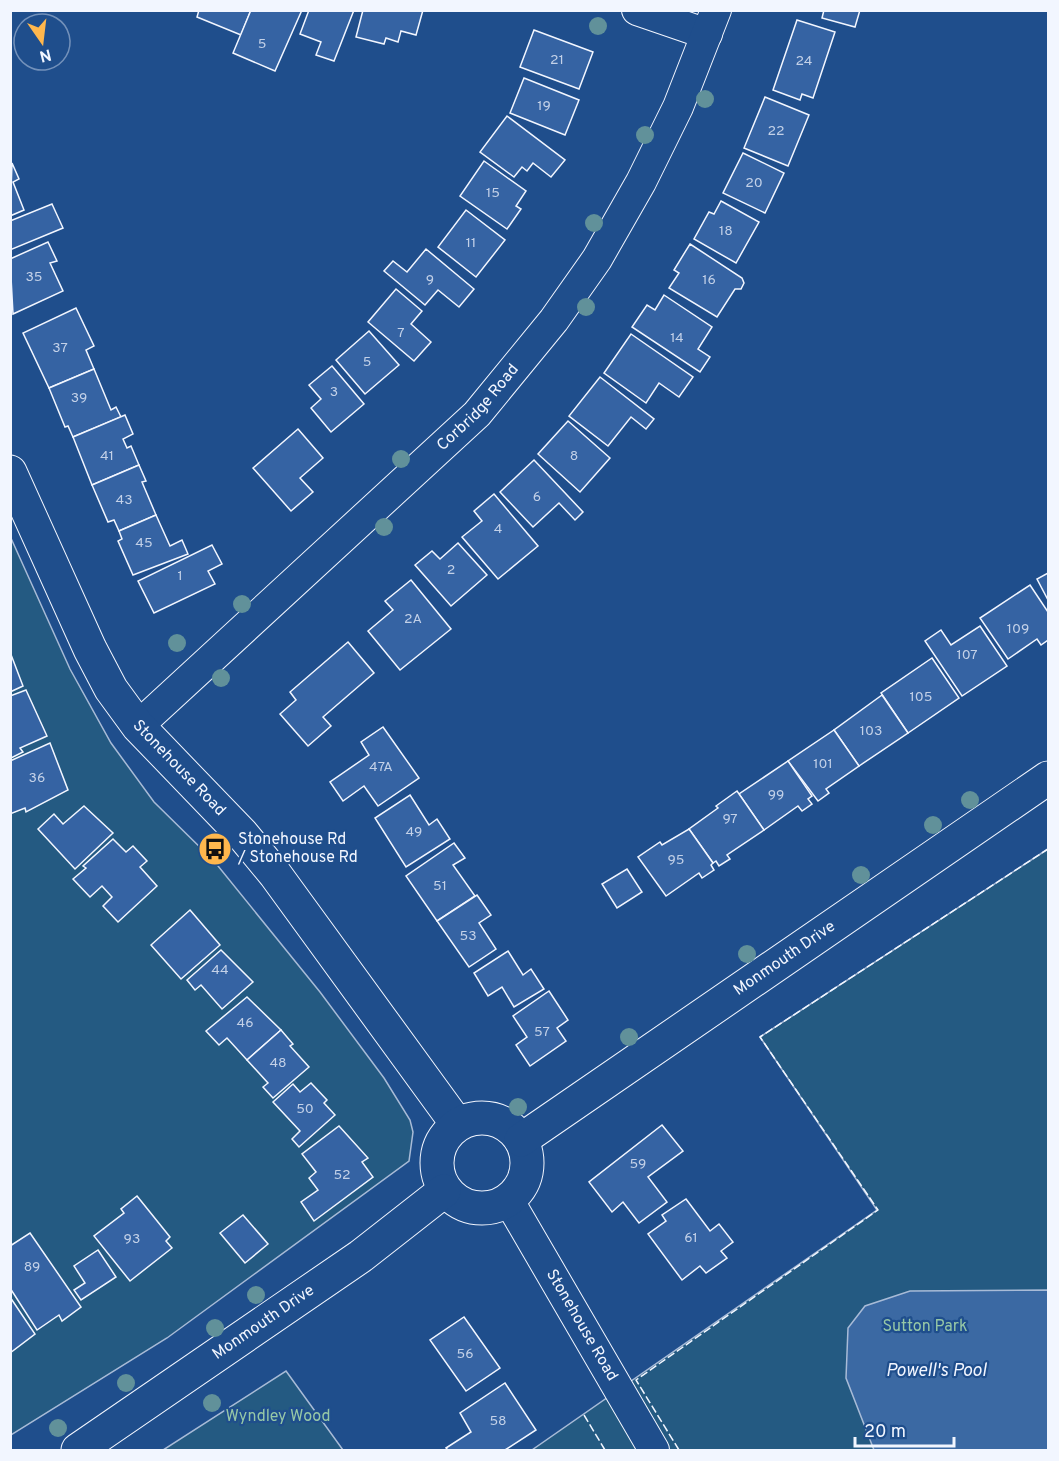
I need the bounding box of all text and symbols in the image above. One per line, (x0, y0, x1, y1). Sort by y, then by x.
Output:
north arrow (12, 12, 72, 72)
house number: 5 (258, 36, 266, 53)
text: N (37, 44, 53, 66)
house number: 21 (550, 52, 564, 69)
house number: 24 (795, 53, 813, 70)
house number: 19 (537, 98, 551, 115)
house number: 22 (767, 123, 785, 140)
house number: 20 (745, 175, 763, 192)
house number: 15 (486, 185, 500, 202)
house number: 18 (719, 223, 733, 240)
house number: 11 (466, 235, 476, 252)
house number: 35 (25, 269, 43, 286)
house number: 9 (426, 272, 434, 289)
house number: 16 (702, 272, 716, 289)
house number: 7 (397, 325, 405, 342)
house number: 14 (670, 330, 684, 347)
house number: 37 (52, 340, 68, 357)
house number: 5 (363, 354, 371, 371)
street label: Corbridge Road (433, 360, 524, 456)
house number: 3 (330, 384, 338, 401)
house number: 39 (71, 390, 87, 407)
house number: 41 (100, 448, 114, 465)
house number: 8 (570, 448, 578, 465)
house number: 6 (533, 489, 541, 506)
house number: 43 (115, 492, 133, 509)
house number: 4 (494, 521, 502, 538)
house number: 45 (135, 535, 153, 552)
house number: 2 (447, 562, 455, 579)
house number: 1 (177, 568, 183, 585)
house number: 2A (404, 611, 422, 628)
house number: 109 (1007, 621, 1029, 638)
house number: 107 (956, 647, 978, 664)
house number: 105 (910, 689, 932, 706)
street label: Stonehouse Road (128, 716, 230, 821)
house number: 103 (860, 723, 882, 740)
house number: 101 (813, 756, 833, 773)
house number: 47A (369, 759, 393, 776)
house number: 36 (29, 770, 45, 787)
house number: 99 (768, 787, 784, 804)
house number: 97 (722, 811, 738, 828)
house number: 49 (406, 824, 422, 841)
place label: Stonehouse Rd / Stonehouse Rd (237, 830, 358, 868)
bus stop icon: Stonehouse Rd / Stonehouse Rd (197, 831, 233, 867)
house number: 95 (667, 852, 685, 869)
house number: 51 (433, 878, 447, 895)
street label: Monmouth Drive (730, 917, 840, 1001)
house number: 53 (459, 928, 477, 945)
house number: 44 (211, 962, 229, 979)
house number: 46 (236, 1015, 254, 1032)
house number: 57 (534, 1024, 550, 1041)
house number: 48 (269, 1055, 287, 1072)
house number: 50 (296, 1101, 314, 1118)
house number: 59 (630, 1156, 646, 1173)
house number: 52 (333, 1167, 351, 1184)
house number: 61 (684, 1230, 698, 1247)
house number: 93 (124, 1231, 140, 1248)
house number: 89 (24, 1259, 40, 1276)
street label: Stonehouse Road (541, 1266, 622, 1385)
street label: Monmouth Drive (209, 1281, 318, 1365)
park label: Sutton Park (883, 1317, 967, 1337)
house number: 56 (456, 1346, 474, 1363)
water label: Powell's Pool (886, 1360, 988, 1383)
park label: Wyndley Wood (225, 1407, 331, 1427)
scale bar (855, 1410, 954, 1448)
house number: 58 (489, 1413, 507, 1430)
text: 20 m (864, 1421, 906, 1444)

